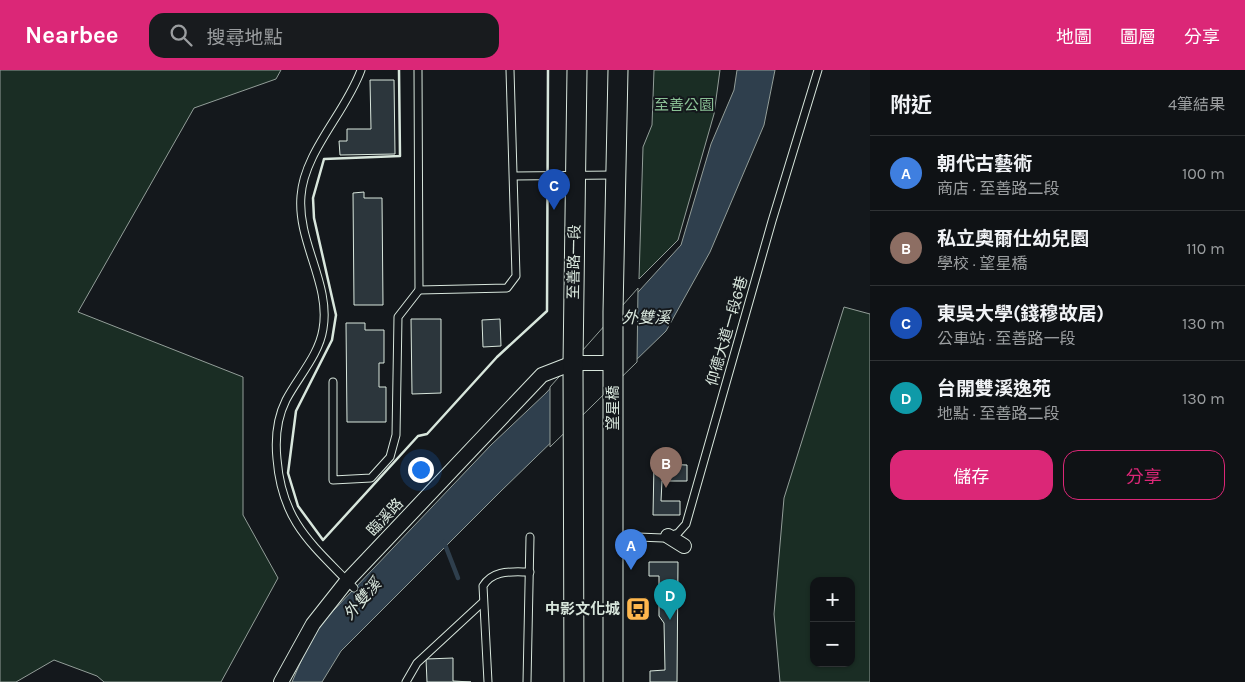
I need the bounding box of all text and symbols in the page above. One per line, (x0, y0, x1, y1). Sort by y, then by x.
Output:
search box (149, 13, 499, 58)
text: Nearbee (25, 21, 119, 49)
icon: search (167, 21, 195, 49)
text: 地圖 (1056, 26, 1092, 48)
text: 圖層 (1120, 26, 1156, 48)
text: 分享 (1184, 26, 1220, 48)
text: 搜尋地點 (207, 27, 283, 49)
text: 附近 (890, 93, 932, 117)
text: 4筆結果 (1168, 95, 1225, 114)
park label: 至善公園 (654, 96, 714, 114)
text: 朝代古藝術 (937, 153, 1032, 175)
text: A (901, 164, 911, 183)
text: 100 m (1182, 164, 1225, 183)
pin: C (538, 169, 570, 210)
text: 商店 · 至善路二段 (937, 179, 1059, 198)
street label: 至善路一段 (564, 224, 584, 300)
text: 私立奧爾仕幼兒園 (937, 228, 1089, 250)
text: B (901, 239, 911, 258)
text: 110 m (1186, 239, 1225, 258)
text: 學校 · 望星橋 (937, 254, 1027, 273)
street label: 仰德大道一段6巷 (703, 274, 751, 388)
text: 東吳大學(錢穆故居) (937, 303, 1104, 325)
water label: 外雙溪 (622, 308, 672, 327)
text: C (901, 314, 911, 333)
text: 130 m (1182, 314, 1225, 333)
text: 公車站 · 至善路一段 (937, 329, 1075, 348)
text: 台開雙溪逸苑 (937, 378, 1051, 400)
street label: 望星橋 (604, 385, 622, 431)
text: D (901, 389, 911, 408)
text: 130 m (1182, 389, 1225, 408)
text: 地點 · 至善路二段 (937, 404, 1059, 423)
pin: B (650, 447, 682, 488)
button: 儲存 (890, 450, 1053, 500)
button: 分享 (1063, 450, 1225, 500)
your location (408, 457, 434, 483)
street label: 臨溪路 (363, 494, 407, 540)
pin: A (615, 529, 647, 570)
water label: 外雙溪 (339, 573, 386, 623)
map controls (810, 577, 855, 667)
button: + (810, 577, 855, 622)
pin: D (654, 579, 686, 620)
bus stop icon: 中影文化城 (625, 596, 651, 622)
place label: 中影文化城 (545, 600, 620, 618)
button: − (810, 622, 855, 667)

